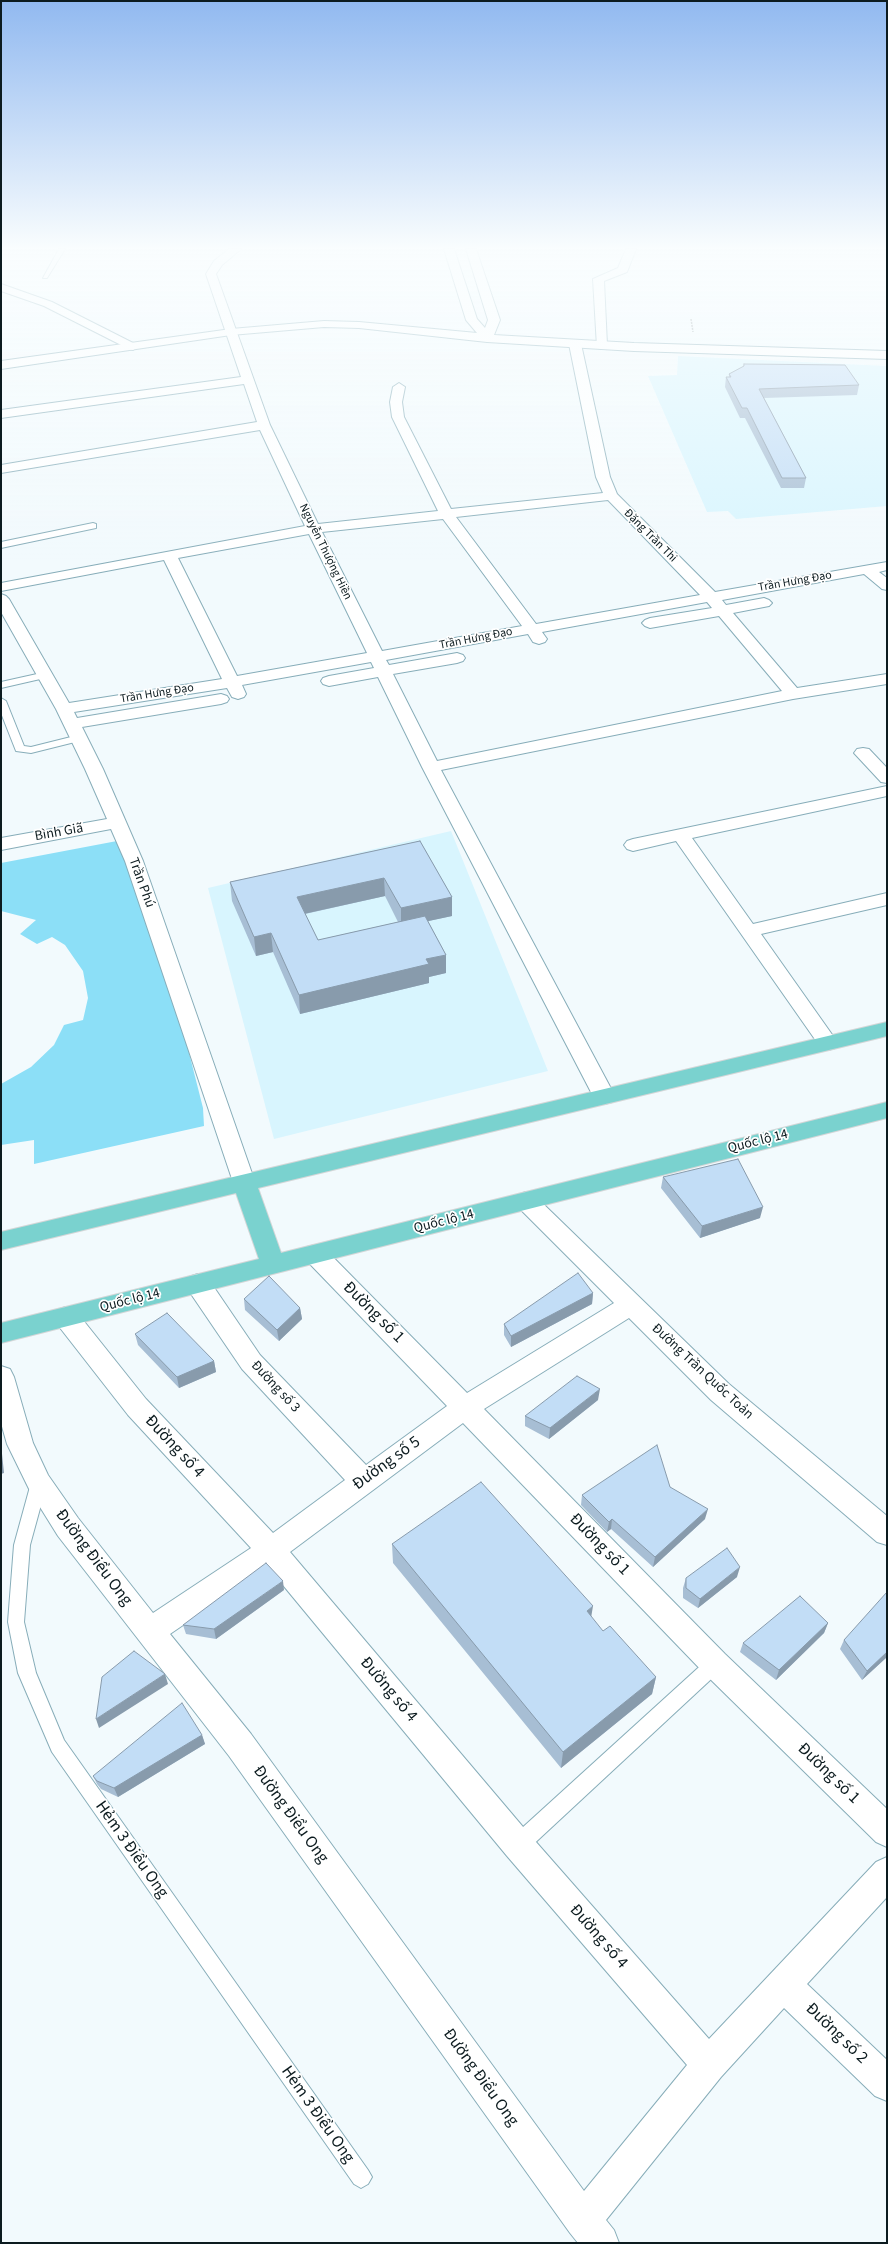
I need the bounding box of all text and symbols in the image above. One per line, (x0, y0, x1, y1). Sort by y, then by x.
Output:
street label: Nguyễn Thượng Hiền (295, 502, 355, 602)
street label: Đặng Trần Thi (620, 506, 680, 566)
street label: Trần Hưng Đạo (757, 568, 833, 596)
street label: Trần Hưng Đạo (438, 625, 514, 653)
street label: Trần Hưng Đạo (119, 681, 195, 707)
street label: Bình Giã (33, 820, 85, 846)
street label: Trần Phú (124, 856, 158, 910)
street label: Quốc lộ 14 (726, 1126, 790, 1158)
street label: Quốc lộ 14 (412, 1206, 476, 1238)
street label: Đường số 1 (338, 1278, 408, 1348)
street label: Quốc lộ 14 (98, 1285, 162, 1317)
street label: Đường Trần Quốc Toản (648, 1321, 756, 1423)
street label: Đường số 3 (247, 1358, 303, 1416)
street label: Đường số 4 (140, 1411, 208, 1483)
street label: Đường số 5 (349, 1433, 425, 1495)
street label: Đường Điểu Ong (50, 1506, 136, 1610)
street label: Đường số 1 (564, 1510, 634, 1580)
street label: Đường số 4 (355, 1653, 421, 1727)
street label: Đường số 1 (793, 1739, 863, 1809)
street label: Đường Điểu Ong (248, 1762, 332, 1868)
street label: Hẻm 3 Điểu Ong (90, 1797, 172, 1903)
street label: Đường số 4 (564, 1901, 632, 1973)
street label: Đường số 2 (801, 1999, 871, 2069)
street label: Đường Điểu Ong (438, 2025, 522, 2131)
street label: Hẻm 3 Điểu Ong (276, 2062, 358, 2168)

